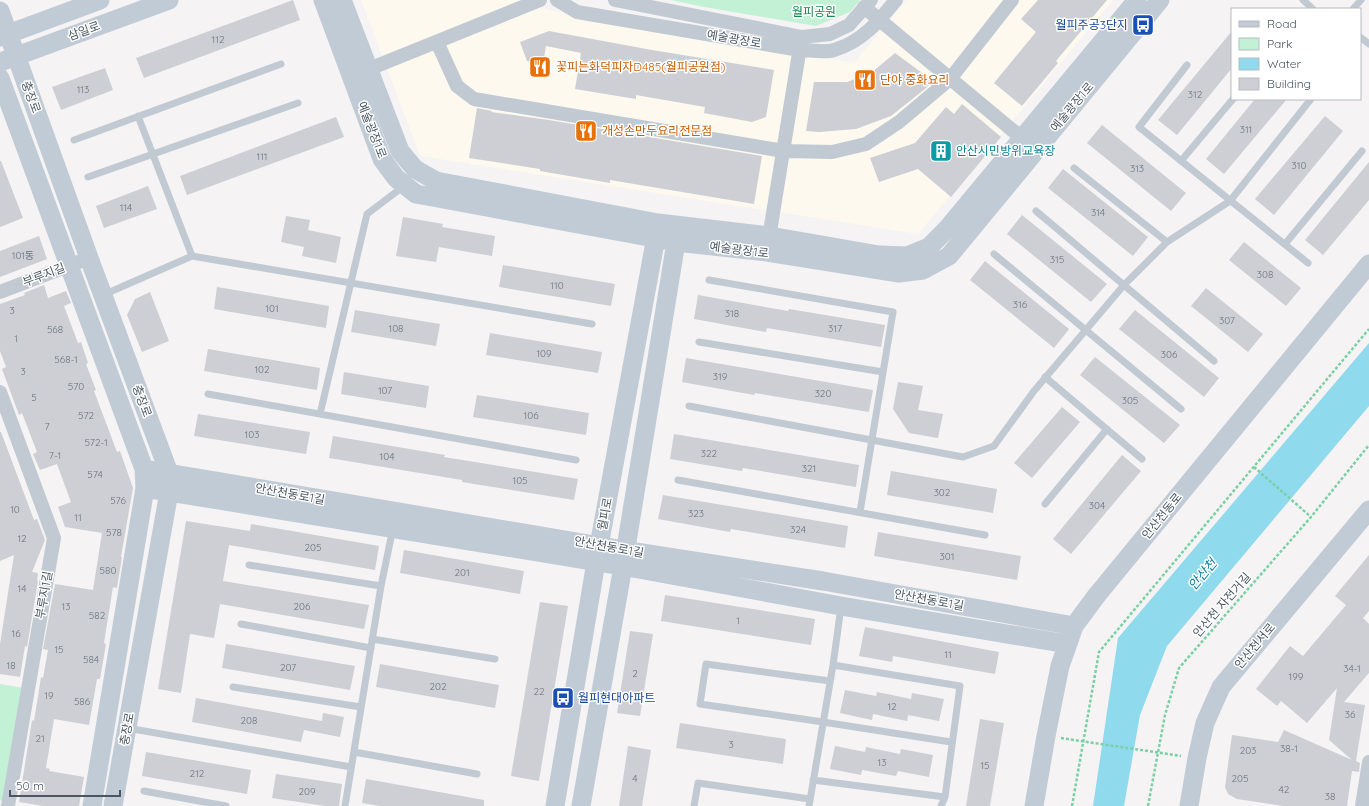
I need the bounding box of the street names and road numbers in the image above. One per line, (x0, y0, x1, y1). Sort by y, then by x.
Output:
street label: 삼일로 (66, 18, 102, 43)
street label: 예술광장로 (706, 26, 763, 51)
street label: 충장로 (19, 79, 44, 115)
street label: 예술광장1로 (1047, 79, 1097, 134)
street label: 예술광장1로 (355, 99, 390, 160)
street label: 예술광장1로 (709, 238, 770, 261)
street label: 부루지길 (21, 260, 67, 289)
street label: 충장로 (130, 383, 155, 419)
street label: 안산천동로1길 (254, 480, 326, 507)
street label: 안산천동로 (1138, 490, 1185, 542)
street label: 월피로 (594, 496, 615, 532)
street label: 안산천동로1길 (573, 533, 645, 560)
street label: 안산천 자전거길 (1190, 569, 1254, 640)
street label: 부루지1길 (32, 570, 55, 620)
street label: 안산천동로1길 (893, 586, 965, 613)
street label: 안산천서로 (1231, 620, 1278, 672)
street label: 충장로 (116, 711, 137, 747)

